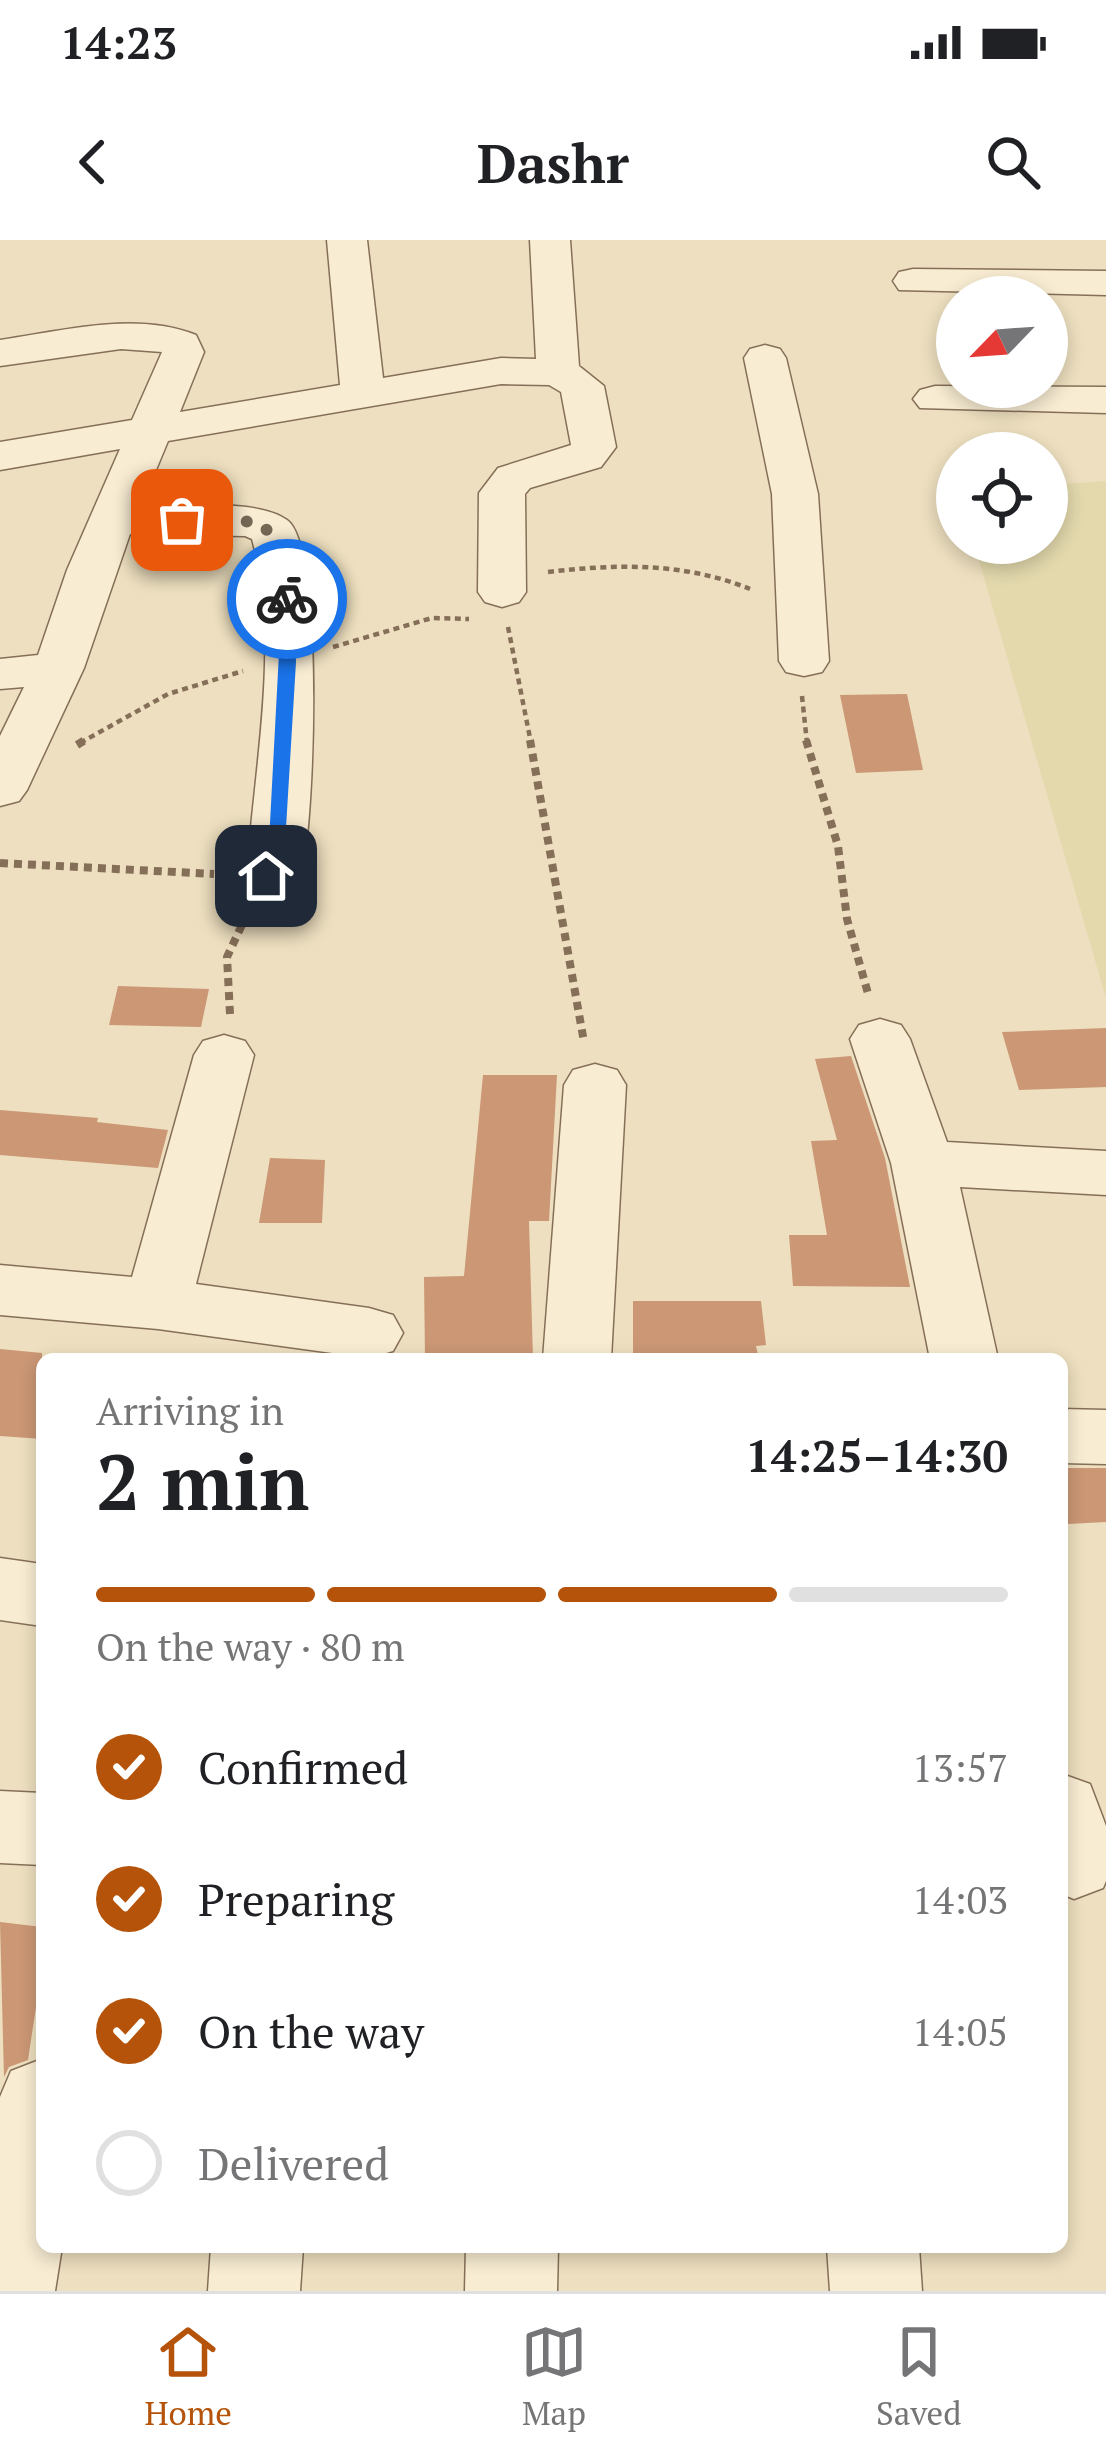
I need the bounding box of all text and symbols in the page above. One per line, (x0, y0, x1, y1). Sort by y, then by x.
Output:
text: 14:23 (60, 12, 177, 72)
text: Dashr (477, 127, 629, 198)
icon: back (60, 129, 126, 195)
icon: search (980, 129, 1046, 195)
north arrow (936, 276, 1068, 408)
map controls (936, 276, 1068, 564)
button: locate (936, 432, 1068, 564)
pin (131, 469, 233, 571)
icon: bag (149, 487, 215, 553)
courier (227, 539, 347, 659)
icon: bike (254, 566, 320, 632)
pin (215, 825, 317, 927)
icon: home (233, 843, 299, 909)
text: Arriving in (96, 1384, 284, 1436)
text: 14:25–14:30 (746, 1425, 1008, 1485)
text: 2 min (96, 1429, 309, 1532)
text: On the way · 80 m (96, 1620, 405, 1672)
icon: check (96, 1734, 162, 1800)
text: Confirmed (198, 1737, 408, 1797)
text: 13:57 (912, 1741, 1008, 1793)
icon: check (96, 1866, 162, 1932)
text: Preparing (198, 1869, 394, 1929)
text: 14:03 (912, 1873, 1008, 1925)
icon: check (96, 1998, 162, 2064)
text: On the way (198, 2001, 424, 2061)
text: 14:05 (912, 2005, 1008, 2057)
text: Delivered (198, 2133, 389, 2193)
tab: Home (145, 2319, 232, 2434)
tab: Map (521, 2319, 587, 2434)
tab: Saved (876, 2319, 961, 2434)

